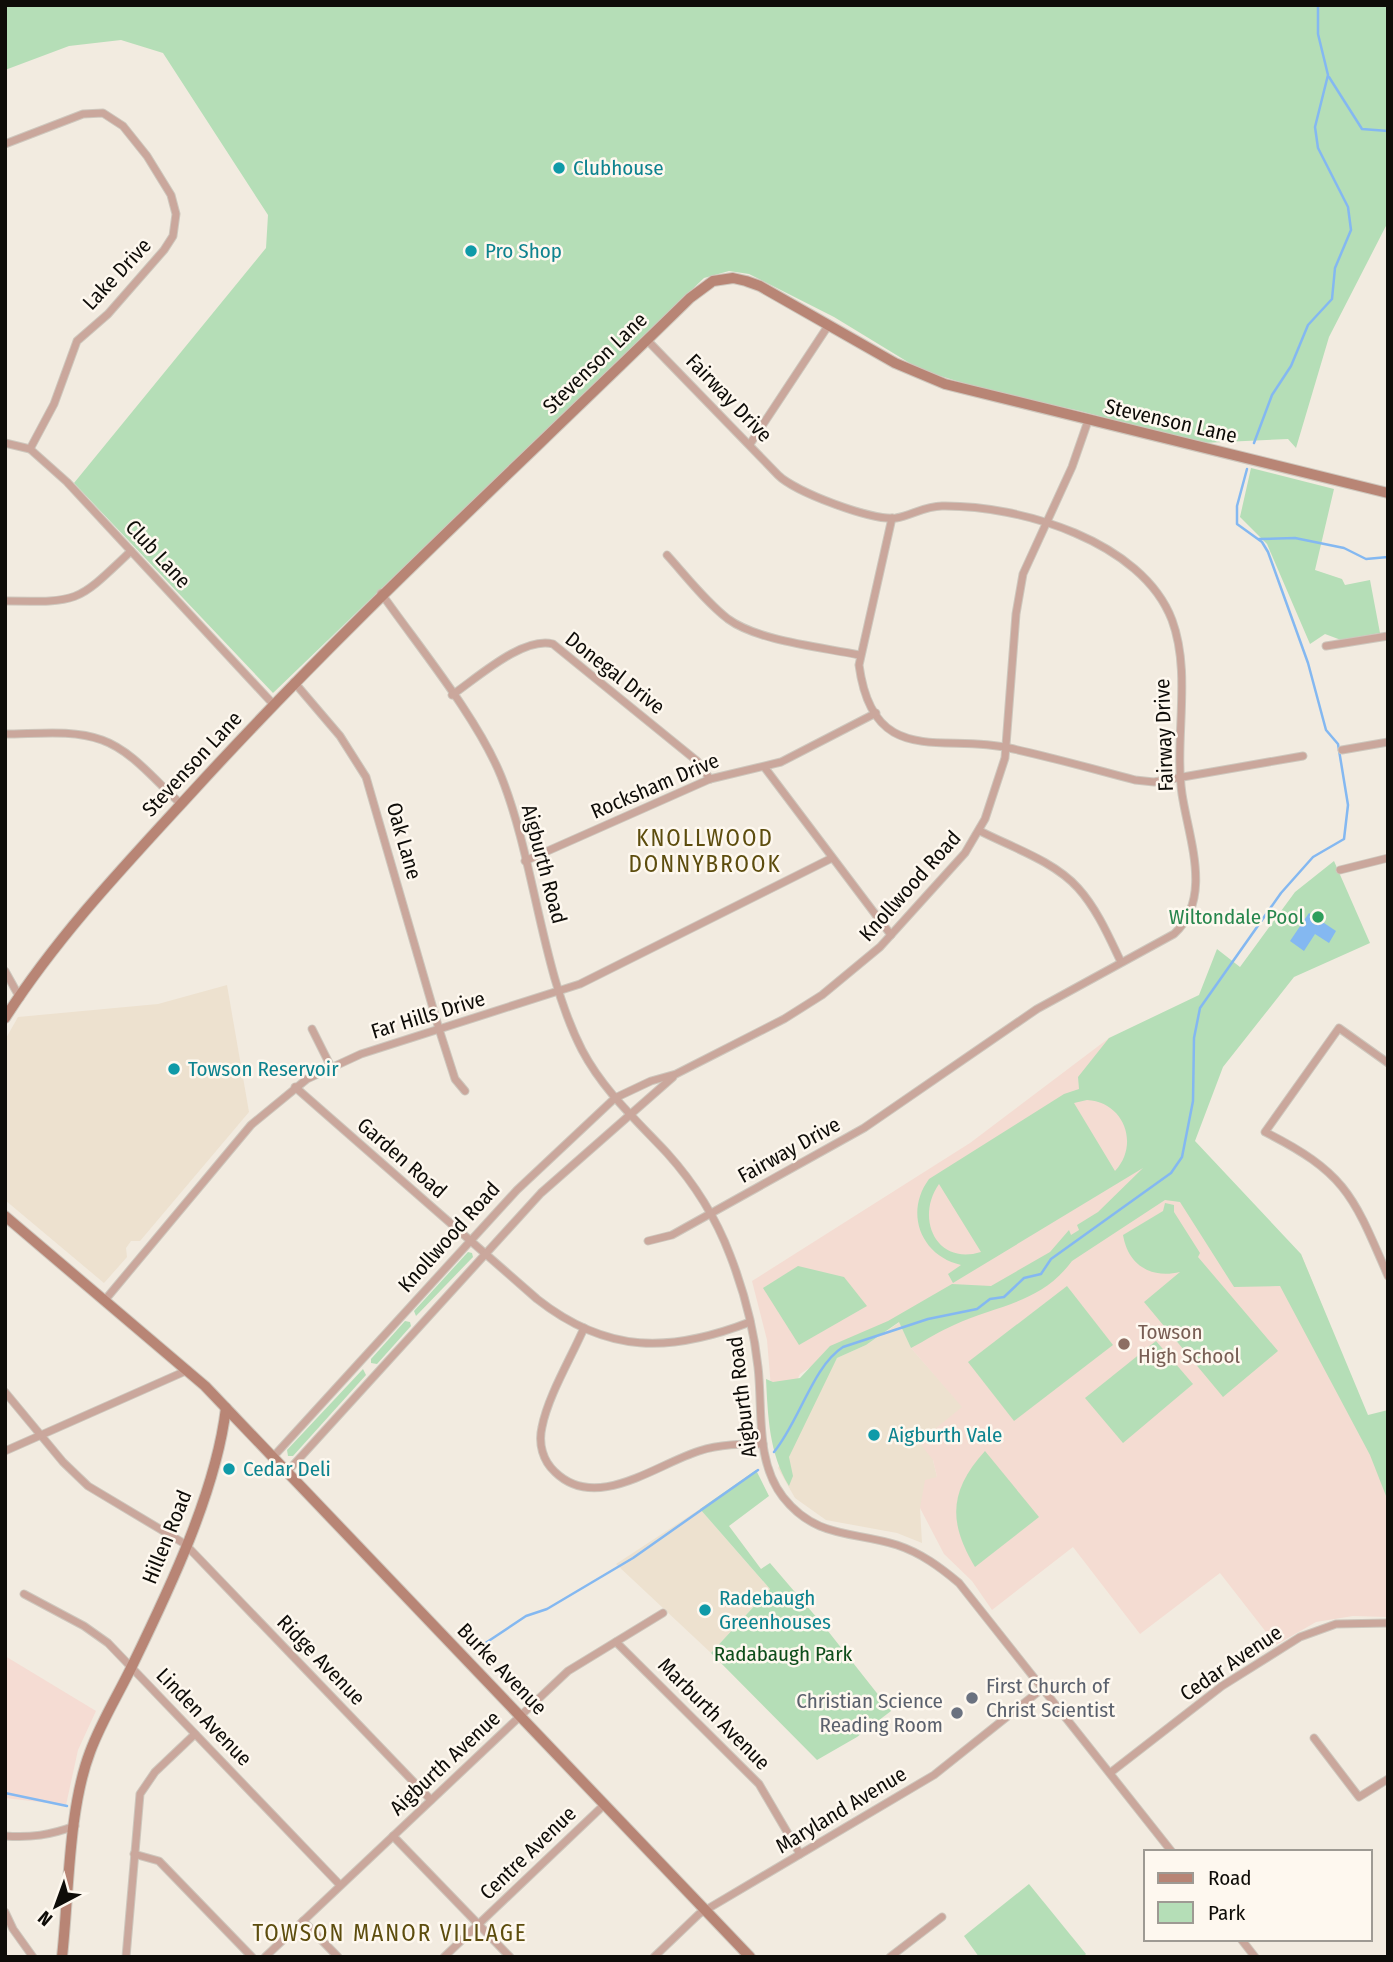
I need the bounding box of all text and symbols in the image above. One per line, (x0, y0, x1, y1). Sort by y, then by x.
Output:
place label: Clubhouse (573, 155, 664, 181)
marker: Clubhouse (551, 160, 567, 176)
street label: Lake Drive (77, 233, 157, 315)
place label: Pro Shop (485, 238, 562, 264)
marker: Pro Shop (463, 243, 479, 259)
street label: Stevenson Lane (537, 307, 653, 419)
street label: Fairway Drive (680, 348, 778, 448)
street label: Stevenson Lane (1102, 393, 1240, 449)
street label: Club Lane (120, 514, 196, 594)
street label: Donegal Drive (560, 626, 670, 720)
street label: Fairway Drive (1149, 678, 1179, 792)
street label: Stevenson Lane (137, 706, 247, 822)
street label: Rocksham Drive (587, 747, 723, 825)
street label: Oak Lane (381, 799, 427, 883)
street label: Aigburth Road (516, 802, 572, 926)
district label: KNOLLWOOD DONNYBROOK (628, 824, 782, 878)
street label: Knollwood Road (854, 825, 966, 947)
place label: Wiltondale Pool (1169, 904, 1304, 930)
marker: Wiltondale Pool (1310, 909, 1326, 925)
street label: Far Hills Drive (368, 985, 488, 1045)
place label: Towson Reservoir (188, 1056, 339, 1082)
marker: Towson Reservoir (166, 1061, 182, 1077)
street label: Fairway Drive (733, 1111, 845, 1189)
street label: Garden Road (352, 1112, 452, 1204)
street label: Knollwood Road (393, 1176, 505, 1298)
place label: Towson High School (1138, 1319, 1240, 1369)
street label: Aigburth Road (722, 1335, 762, 1459)
marker: Towson High School (1116, 1336, 1132, 1352)
place label: Aigburth Vale (888, 1422, 1002, 1448)
marker: Aigburth Vale (866, 1427, 882, 1443)
place label: Cedar Deli (243, 1456, 331, 1482)
marker: Cedar Deli (221, 1461, 237, 1477)
street label: Hillen Road (136, 1486, 198, 1588)
place label: Radebaugh Greenhouses (719, 1585, 831, 1635)
marker: Radebaugh Greenhouses (697, 1602, 713, 1618)
street label: Ridge Avenue (271, 1609, 371, 1711)
street label: Burke Avenue (452, 1618, 552, 1720)
street label: Cedar Avenue (1175, 1619, 1287, 1707)
park label: Radabaugh Park (714, 1641, 852, 1667)
street label: Marburth Avenue (652, 1652, 776, 1776)
street label: Linden Avenue (151, 1663, 257, 1771)
place label: First Church of Christ Scientist (986, 1673, 1115, 1723)
place label: Christian Science Reading Room (796, 1688, 943, 1738)
marker: First Church of Christ Scientist (964, 1690, 980, 1706)
street label: Aigburth Avenue (384, 1705, 506, 1821)
marker: Christian Science Reading Room (949, 1705, 965, 1721)
street label: Maryland Avenue (771, 1761, 911, 1859)
street label: Centre Avenue (474, 1801, 582, 1905)
legend (1144, 1850, 1372, 1941)
text: Road (1208, 1865, 1252, 1891)
north arrow (21, 1871, 91, 1941)
text: Park (1208, 1900, 1246, 1926)
text: N (33, 1906, 57, 1931)
district label: TOWSON MANOR VILLAGE (252, 1919, 528, 1947)

